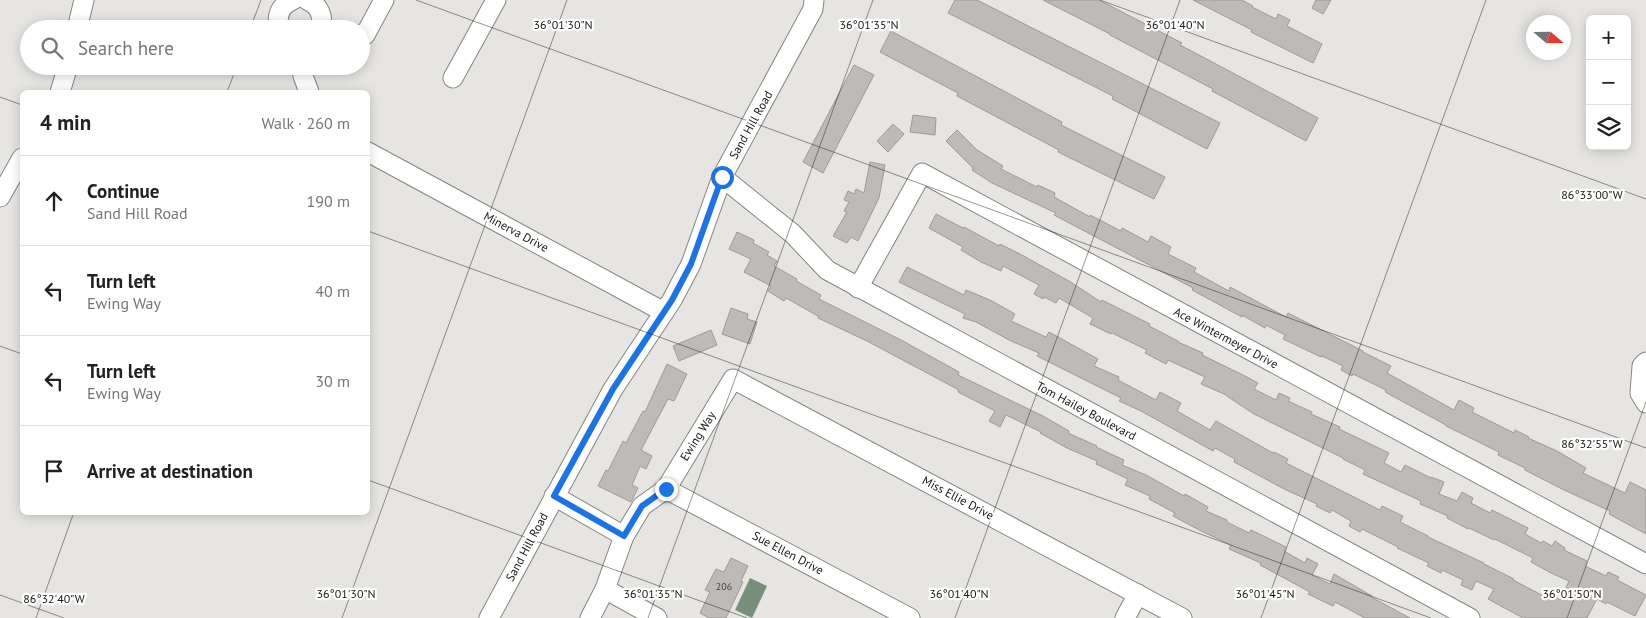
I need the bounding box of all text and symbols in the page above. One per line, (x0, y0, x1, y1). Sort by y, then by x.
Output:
north arrow (1526, 15, 1571, 60)
map controls (1586, 15, 1631, 150)
button: + (1586, 15, 1631, 60)
text: 36°01'30"N (533, 17, 593, 32)
text: 36°01'35"N (839, 17, 899, 32)
text: 36°01'40"N (1145, 17, 1205, 32)
search box (20, 20, 370, 75)
icon: search (38, 34, 66, 62)
text: Search here (78, 36, 174, 60)
button: − (1586, 60, 1631, 105)
street label: Sand Hill Road (726, 88, 775, 161)
button: layers (1586, 105, 1631, 150)
text: 4 min (40, 109, 91, 136)
text: Walk · 260 m (261, 113, 350, 133)
route start (711, 166, 734, 189)
text: Continue (87, 179, 159, 203)
icon: ahead (40, 187, 68, 215)
text: 86°33'00"W (1561, 187, 1623, 202)
text: 190 m (307, 191, 350, 211)
text: Sand Hill Road (87, 203, 188, 223)
street label: Minerva Drive (481, 208, 551, 255)
text: Turn left (87, 269, 156, 293)
icon: left (40, 277, 68, 305)
text: 40 m (315, 281, 350, 301)
text: Ewing Way (87, 293, 161, 313)
street label: Ace Wintermeyer Drive (1171, 304, 1281, 371)
text: Turn left (87, 359, 156, 383)
icon: left (40, 367, 68, 395)
text: 30 m (315, 371, 350, 391)
street label: Tom Hailey Boulevard (1034, 378, 1139, 443)
text: Ewing Way (87, 383, 161, 403)
street label: Ewing Way (677, 408, 719, 463)
text: 86°32'55"W (1561, 436, 1623, 451)
icon: arrive (40, 457, 68, 485)
text: Arrive at destination (87, 459, 253, 483)
street label: Miss Ellie Drive (920, 472, 997, 523)
route end (655, 478, 678, 501)
street label: Sand Hill Road (502, 510, 551, 584)
street label: Sue Ellen Drive (750, 528, 826, 578)
house number: 206 (716, 580, 732, 593)
text: 36°01'30"N (316, 586, 376, 601)
text: 36°01'35"N (623, 586, 683, 601)
text: 36°01'40"N (929, 586, 989, 601)
text: 36°01'45"N (1235, 586, 1295, 601)
text: 36°01'50"N (1542, 586, 1602, 601)
text: 86°32'40"W (23, 591, 85, 606)

